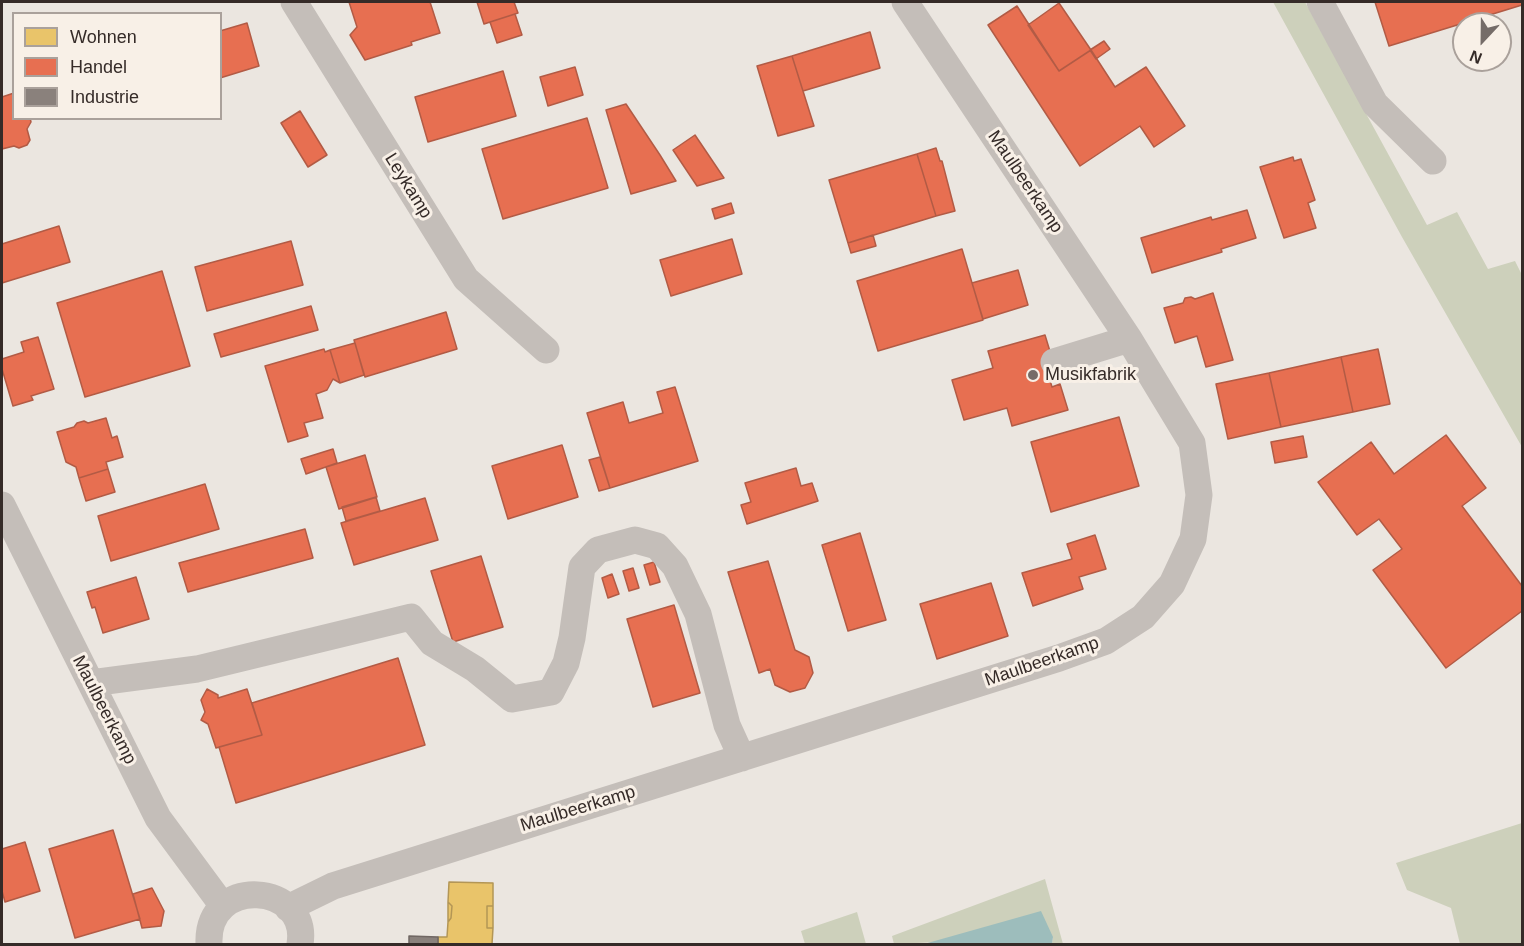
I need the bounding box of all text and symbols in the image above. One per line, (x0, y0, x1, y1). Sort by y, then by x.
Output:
legend (12, 12, 222, 120)
north arrow (1452, 12, 1512, 72)
text: Wohnen (70, 27, 137, 47)
text: N (1467, 47, 1484, 67)
text: Handel (70, 57, 127, 77)
text: Industrie (70, 87, 139, 107)
street label: Maulbeerkamp (983, 127, 1067, 237)
street label: Leykamp (379, 149, 437, 223)
place label: Musikfabrik (1045, 364, 1136, 386)
marker: Musikfabrik (1026, 368, 1040, 382)
street label: Maulbeerkamp (982, 632, 1102, 692)
street label: Maulbeerkamp (67, 652, 141, 768)
street label: Maulbeerkamp (518, 781, 638, 837)

